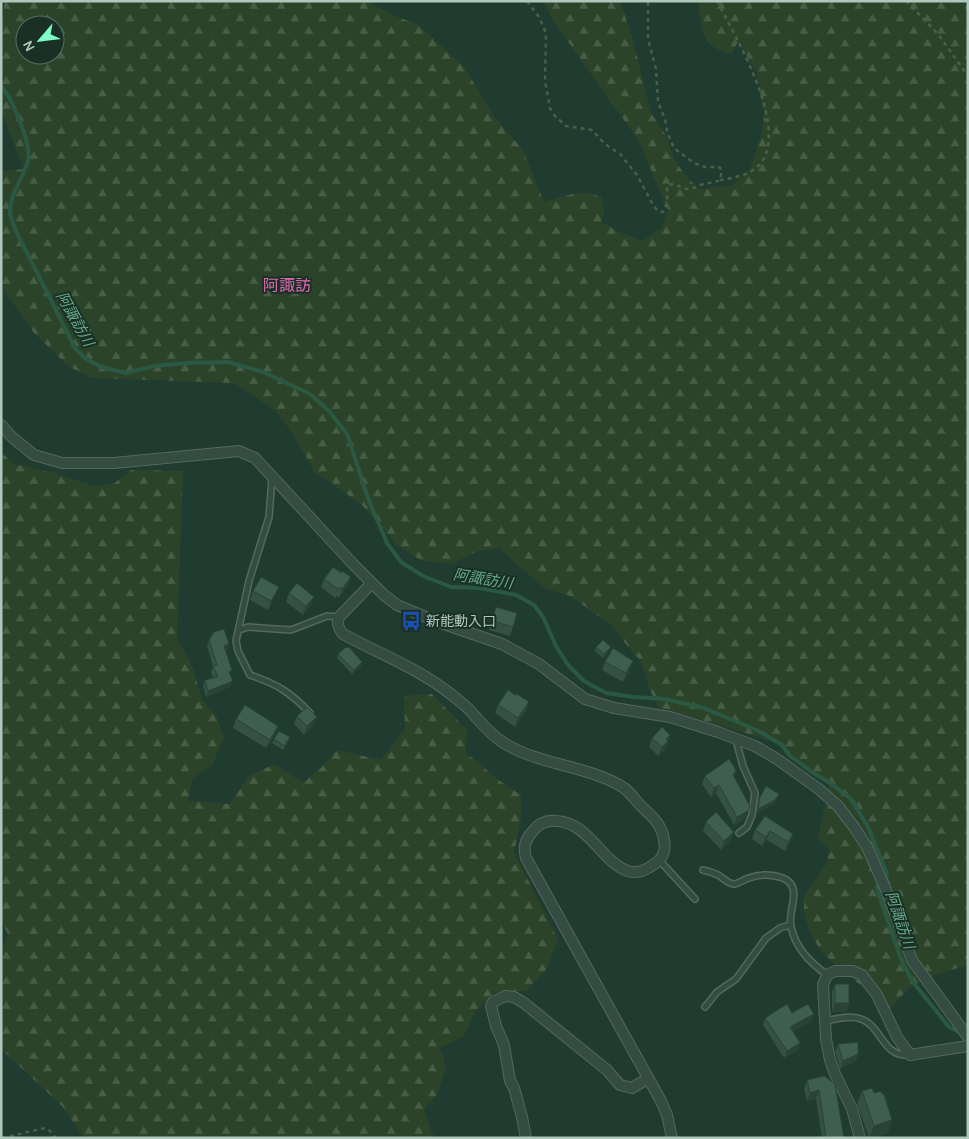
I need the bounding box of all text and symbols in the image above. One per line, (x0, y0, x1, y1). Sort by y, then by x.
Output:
north arrow (15, 15, 65, 65)
text: N (19, 37, 39, 54)
district label: 阿諏訪 (263, 276, 311, 295)
water label: 阿諏訪川 (53, 288, 98, 351)
water label: 阿諏訪川 (452, 565, 516, 593)
bus stop icon: 新能動入口 (400, 610, 422, 632)
place label: 新能動入口 (426, 613, 496, 630)
water label: 阿諏訪川 (882, 889, 919, 953)

